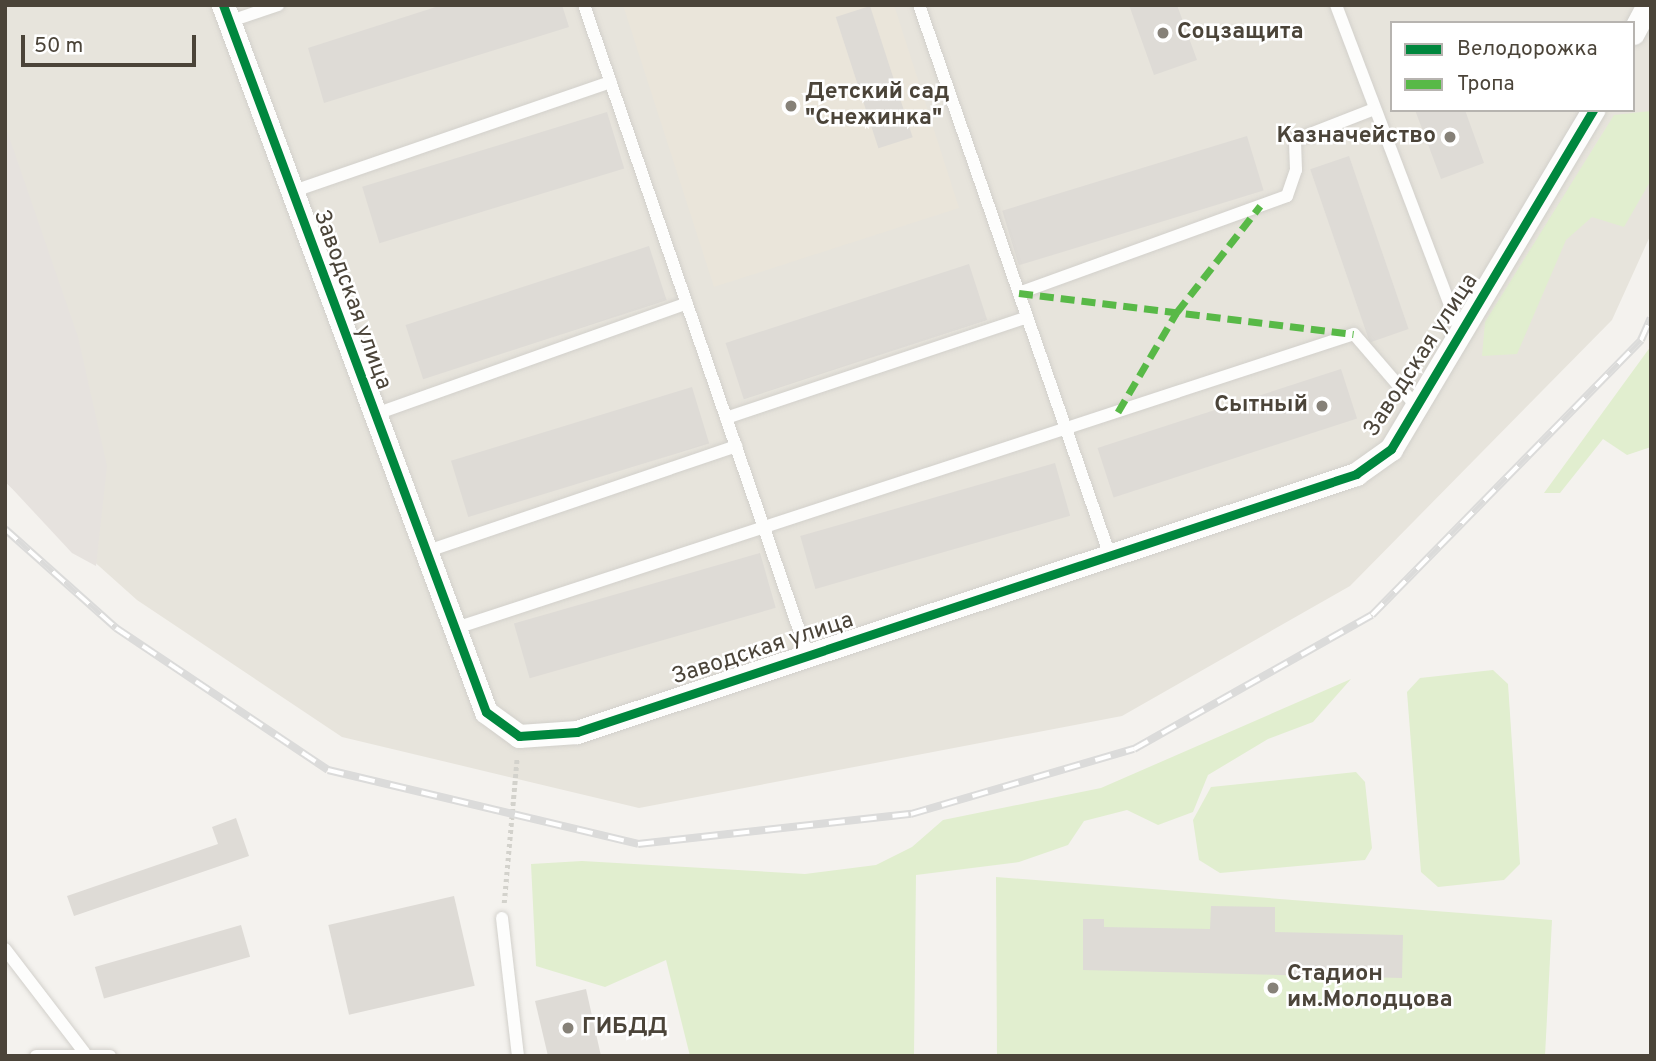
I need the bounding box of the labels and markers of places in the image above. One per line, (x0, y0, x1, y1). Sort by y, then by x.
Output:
place label: Соцзащита (1177, 19, 1303, 47)
marker: Соцзащита (1155, 25, 1171, 41)
place label: Детский сад "Снежинка" (805, 79, 950, 133)
marker: Детский сад "Снежинка" (783, 98, 799, 114)
place label: Казначейство (1276, 123, 1436, 151)
marker: Казначейство (1442, 129, 1458, 145)
place label: Сытный (1214, 392, 1308, 420)
marker: Сытный (1314, 398, 1330, 414)
place label: Стадион им.Молодцова (1287, 961, 1452, 1015)
marker: Стадион им.Молодцова (1265, 980, 1281, 996)
place label: ГИБДД (582, 1014, 667, 1042)
marker: ГИБДД (560, 1020, 576, 1036)

